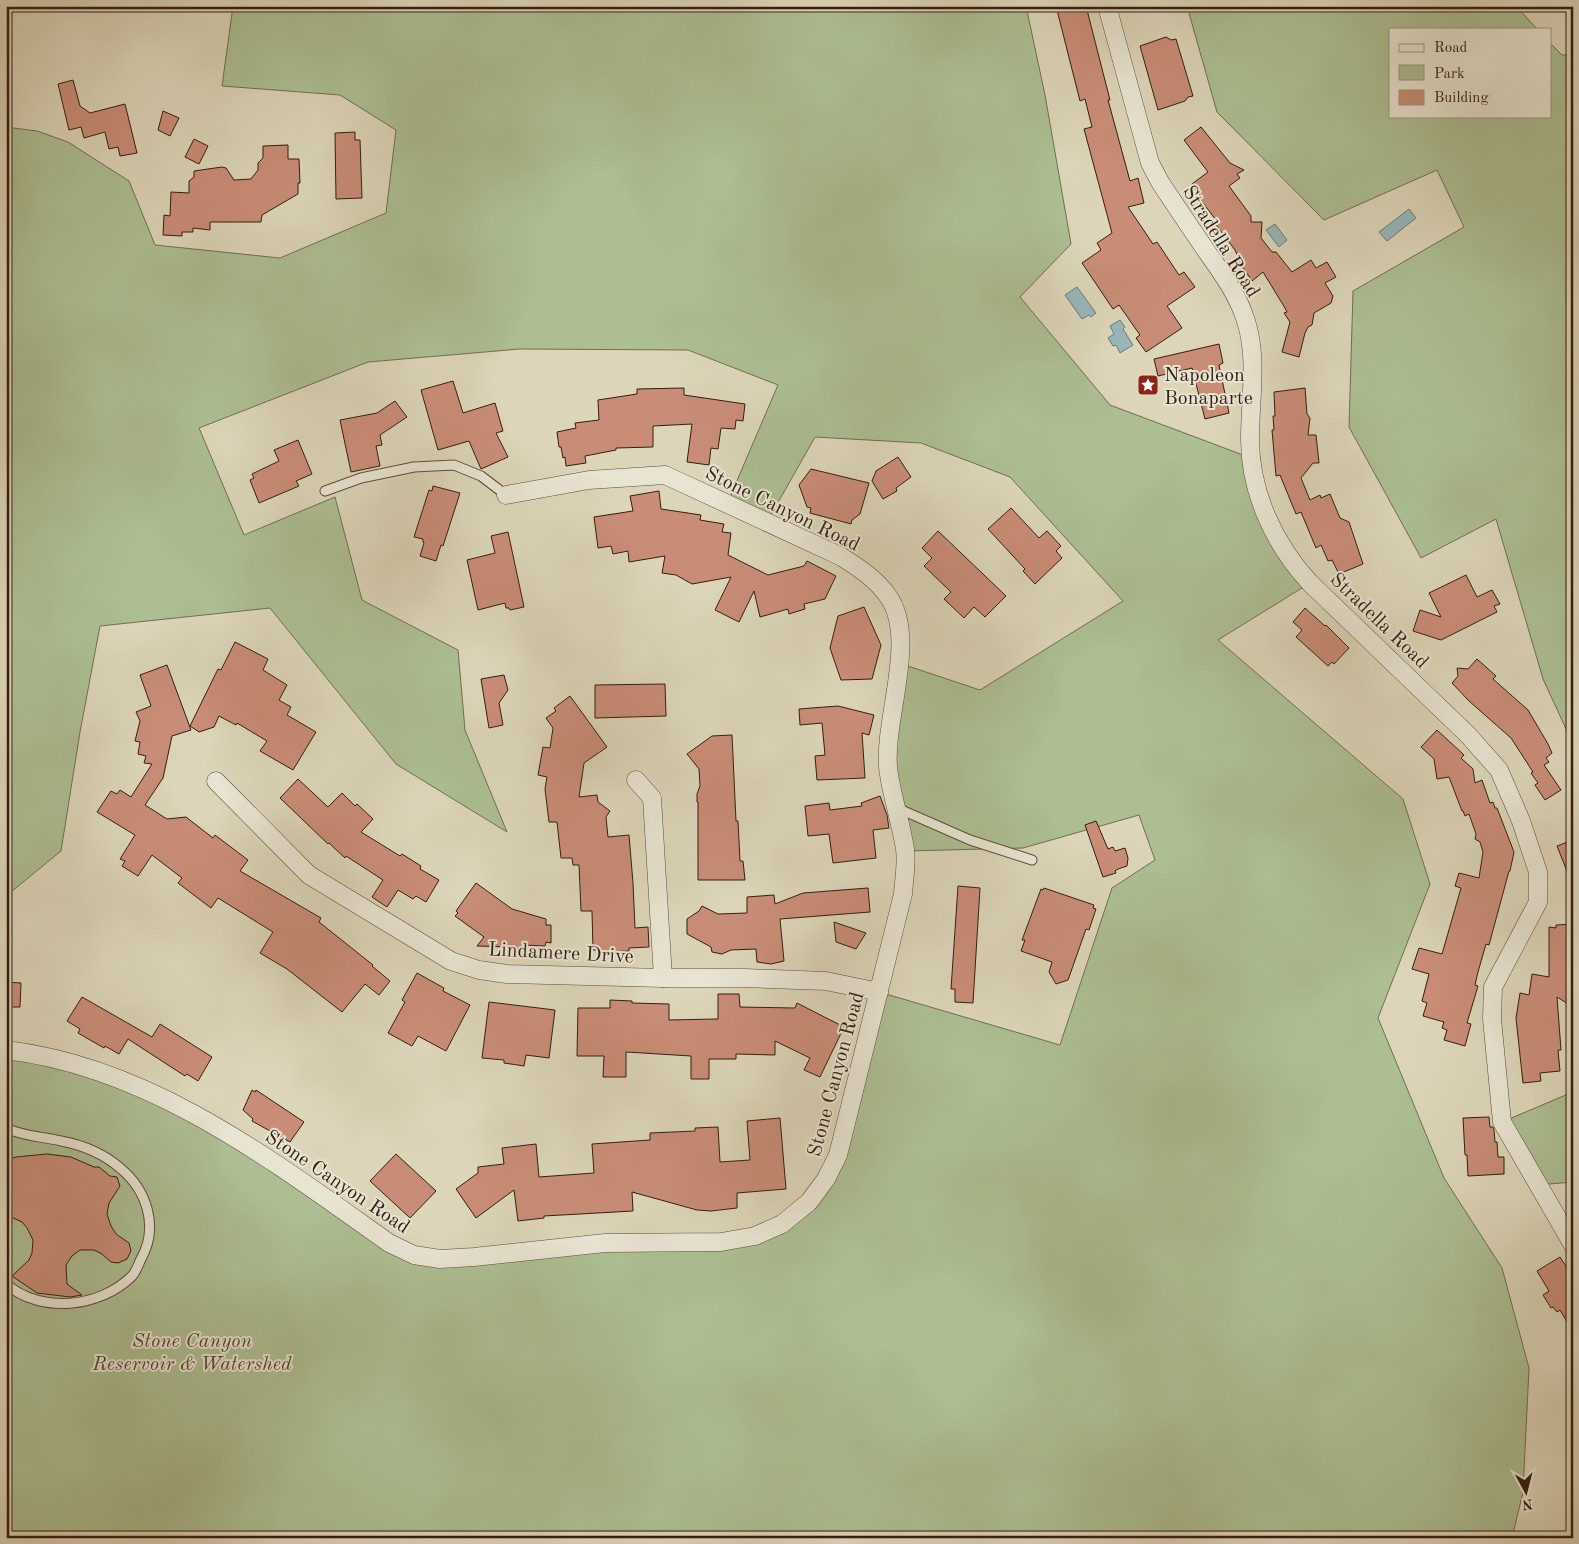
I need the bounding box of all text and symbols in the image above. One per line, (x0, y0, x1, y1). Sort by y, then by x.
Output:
legend (1389, 28, 1552, 118)
text: Road (1434, 41, 1468, 56)
text: Park (1434, 67, 1465, 82)
text: Building (1434, 91, 1489, 106)
street label: Stradella Road (1178, 182, 1263, 302)
place label: Napoleon Bonaparte (1164, 366, 1253, 409)
place icon: Napoleon Bonaparte (1136, 373, 1160, 397)
street label: Stone Canyon Road (702, 464, 863, 556)
street label: Stradella Road (1326, 570, 1432, 673)
street label: Lindamere Drive (487, 940, 634, 968)
street label: Stone Canyon Road (805, 990, 869, 1159)
street label: Stone Canyon Road (261, 1127, 413, 1238)
park label: Stone Canyon Reservoir & Watershed (91, 1332, 292, 1375)
north arrow (1502, 1466, 1552, 1516)
text: N (1521, 1496, 1534, 1512)

